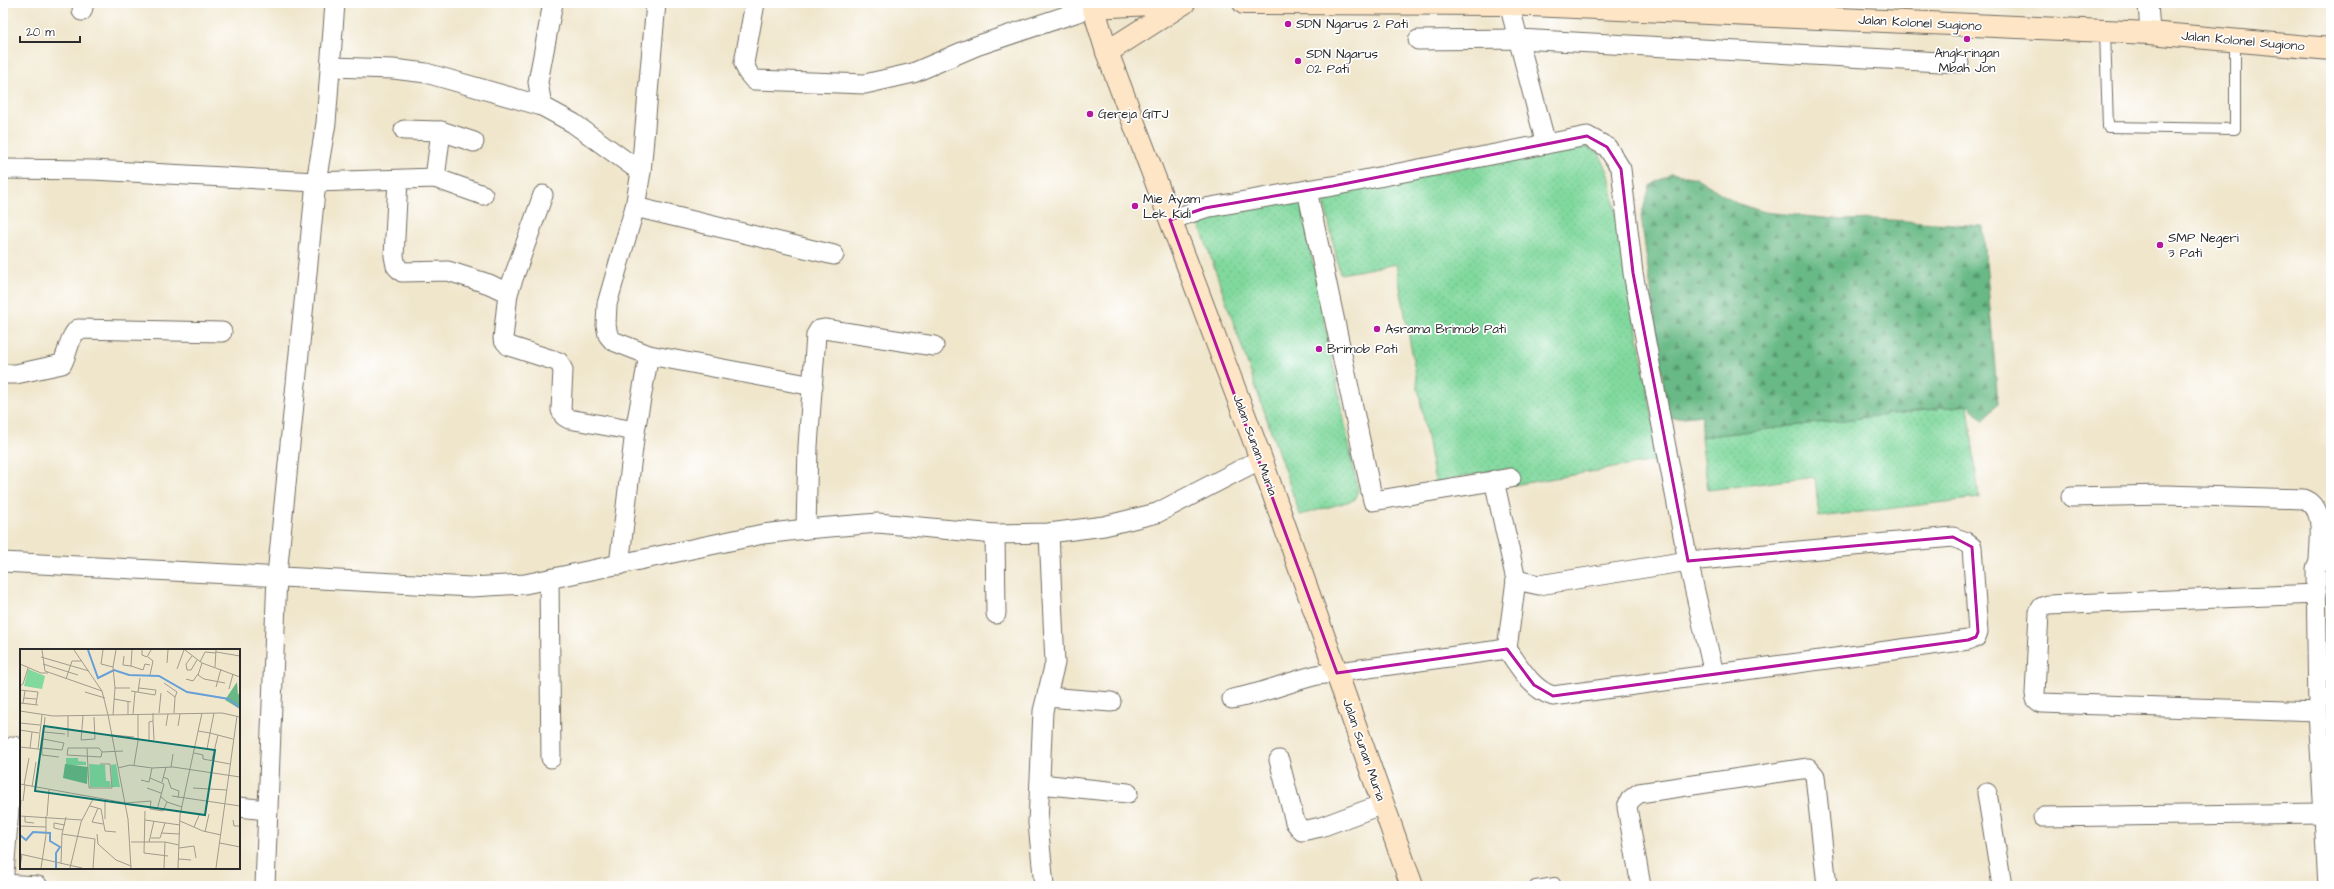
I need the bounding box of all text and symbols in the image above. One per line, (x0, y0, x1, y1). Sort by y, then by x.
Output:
street label: Jalan Kolonel Sugiono (1858, 11, 1983, 36)
place label: SDN Ngarus 2 Pati (1296, 15, 1408, 34)
scale bar (20, 18, 80, 44)
marker: SDN Ngarus 2 Pati (1283, 19, 1293, 29)
text: 20 m (26, 24, 55, 41)
street label: Jalan Kolonel Sugiono (2180, 27, 2306, 56)
marker: Angkringan Mbah Jon (1962, 34, 1972, 44)
place label: Angkringan Mbah Jon (1935, 44, 2000, 77)
place label: SDN Ngarus 02 Pati (1306, 45, 1378, 78)
marker: SDN Ngarus 02 Pati (1293, 56, 1303, 66)
place label: Gereja GITJ (1098, 105, 1168, 123)
marker: Gereja GITJ (1085, 109, 1095, 119)
place label: Mie Ayam Lek Kidi (1143, 190, 1201, 223)
marker: Mie Ayam Lek Kidi (1130, 201, 1140, 211)
place label: SMP Negeri 3 Pati (2168, 229, 2239, 262)
marker: SMP Negeri 3 Pati (2155, 240, 2165, 250)
place label: Asrama Brimob Pati (1385, 320, 1506, 338)
marker: Asrama Brimob Pati (1372, 324, 1382, 334)
place label: Brimob Pati (1327, 340, 1397, 358)
marker: Brimob Pati (1314, 344, 1324, 354)
street label: Jalan Sunan Muria (1228, 392, 1282, 499)
inset map (20, 649, 240, 869)
street label: Jalan Sunan Muria (1338, 697, 1390, 804)

